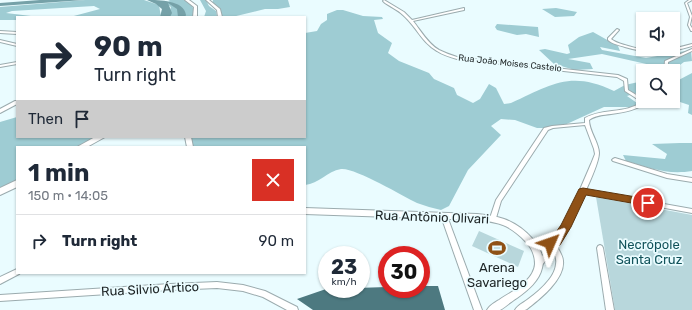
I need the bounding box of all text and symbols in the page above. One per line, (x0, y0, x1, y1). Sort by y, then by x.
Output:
map controls (636, 12, 680, 108)
button: sound (636, 12, 680, 56)
text: 90 m (94, 30, 163, 63)
icon: right (28, 32, 80, 84)
street label: Rua João Moises Castelo (458, 53, 562, 73)
text: Turn right (94, 64, 176, 86)
button: search (636, 64, 680, 108)
icon: arrive (71, 108, 93, 130)
text: Then (28, 110, 63, 128)
text: 1 min (28, 159, 89, 187)
button: close (252, 159, 294, 201)
pin (631, 186, 665, 220)
text: 150 m · 14:05 (28, 188, 108, 203)
icon: arrive (637, 192, 659, 214)
street label: Rua Antônio Olivari (375, 208, 489, 226)
position arrow (529, 222, 571, 264)
icon: right (28, 230, 50, 252)
text: Turn right (62, 232, 137, 250)
text: 90 m (259, 232, 294, 250)
park label: Necrópole Santa Cruz (616, 237, 683, 267)
sports icon: Arena Savariego (487, 238, 507, 258)
speed limit sign: 30 (378, 246, 430, 298)
text: 23 (331, 255, 357, 279)
place label: Arena Savariego (467, 260, 527, 291)
text: km/h (332, 276, 356, 288)
street label: Rua Silvio Ártico (101, 279, 199, 299)

